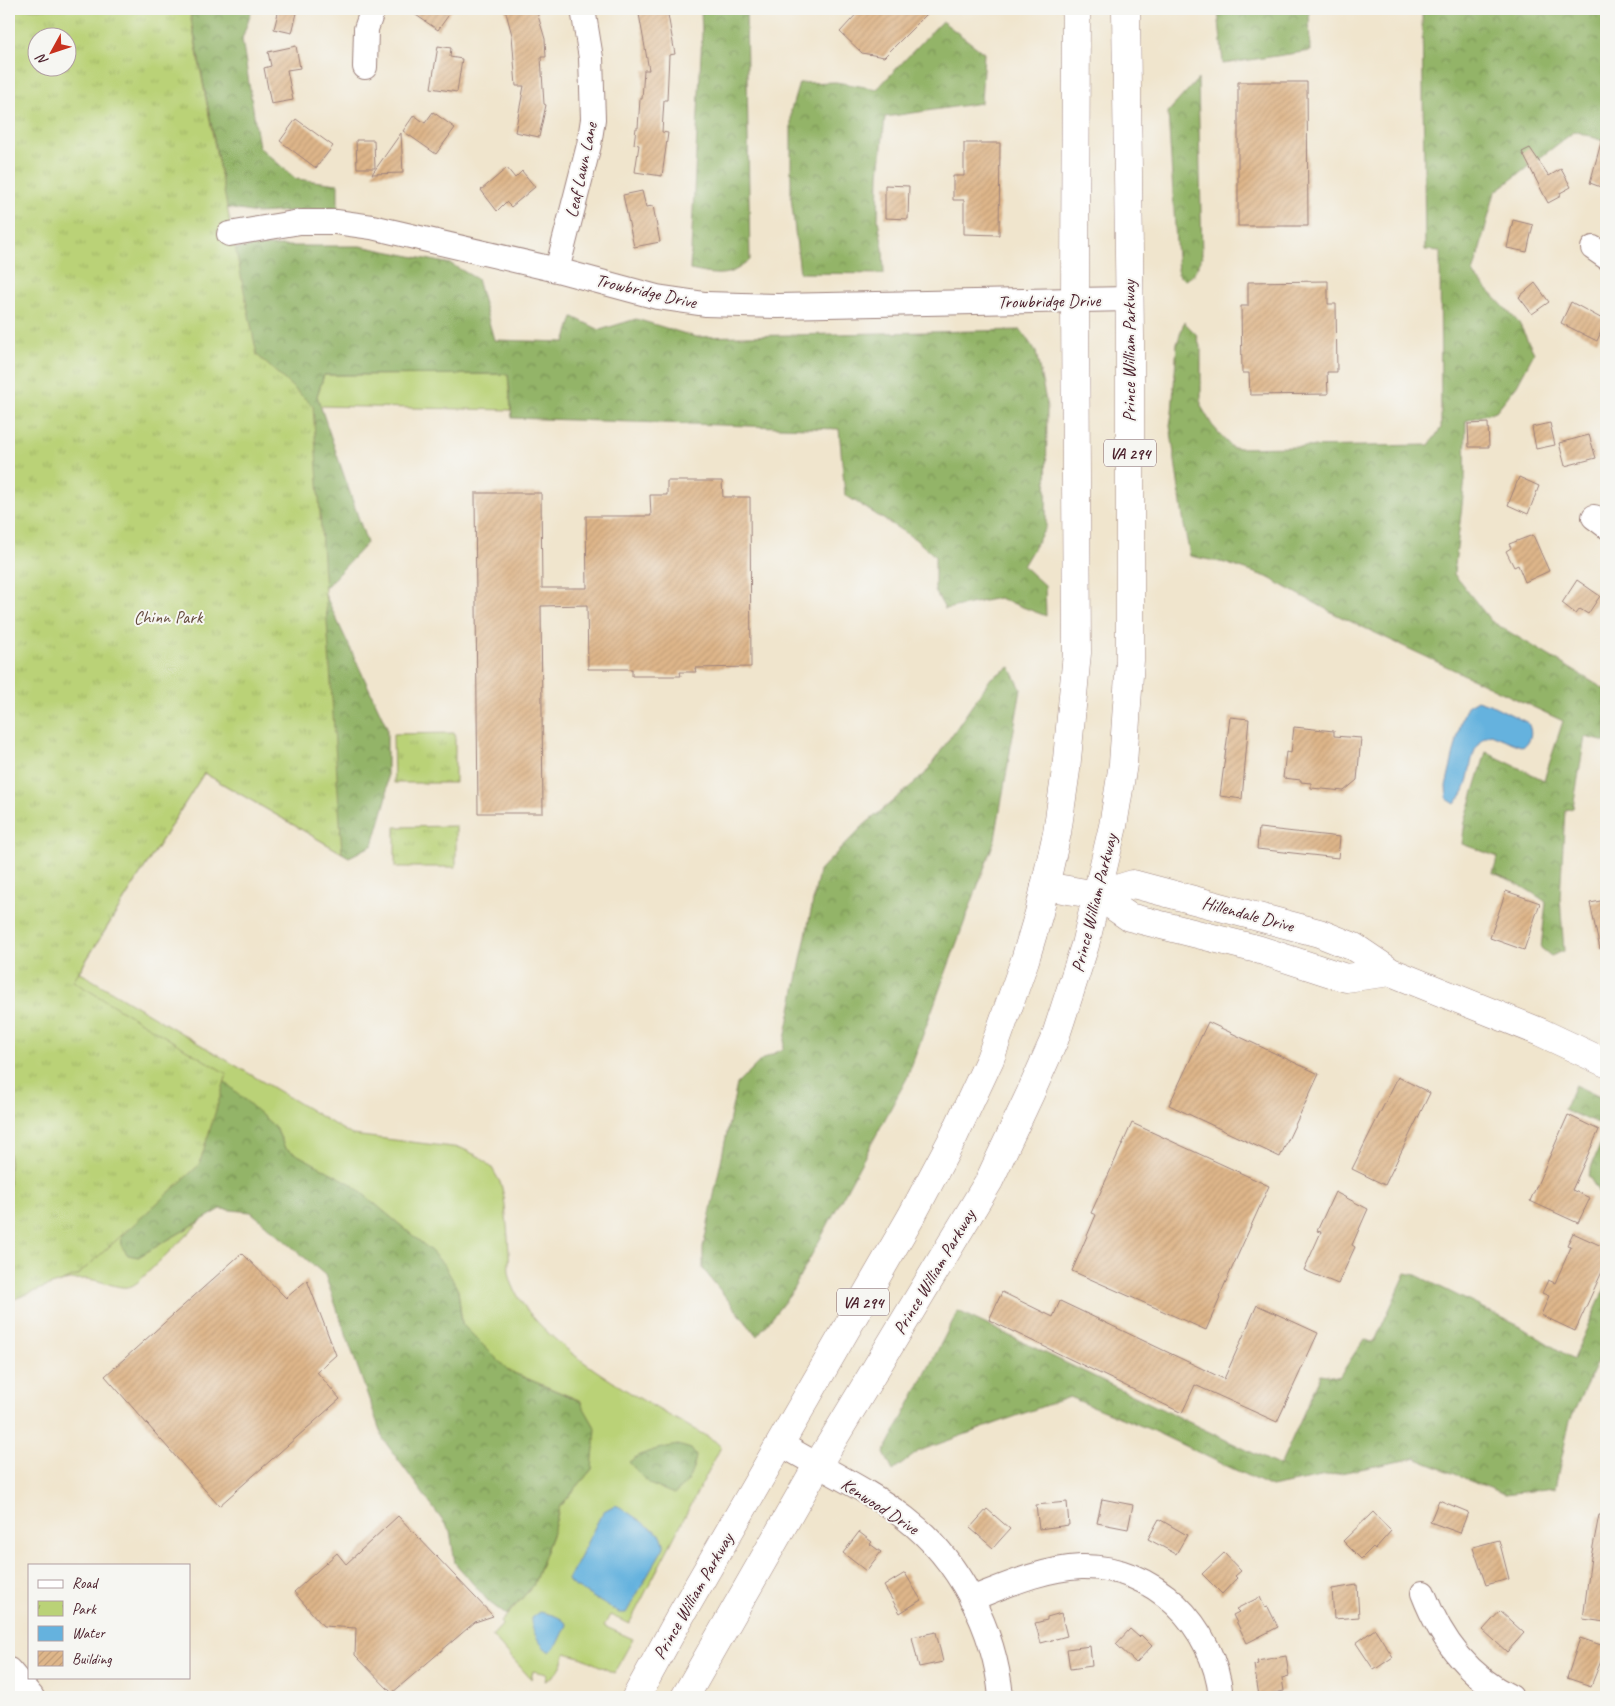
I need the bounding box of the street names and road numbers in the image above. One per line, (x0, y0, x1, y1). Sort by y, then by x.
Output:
street label: Leaf Lawn Lane (560, 119, 602, 220)
street label: Trowbridge Drive (594, 269, 700, 314)
street label: Prince William Parkway (1118, 278, 1140, 422)
street label: Trowbridge Drive (998, 289, 1102, 313)
road number: VA 294 (1104, 439, 1156, 466)
street label: Prince William Parkway (1066, 830, 1122, 974)
street label: Hillendale Drive (1200, 891, 1297, 937)
street label: Prince William Parkway (888, 1204, 981, 1338)
road number: VA 294 (837, 1288, 889, 1315)
street label: Kenwood Drive (837, 1473, 924, 1540)
street label: Prince William Parkway (648, 1528, 739, 1663)

